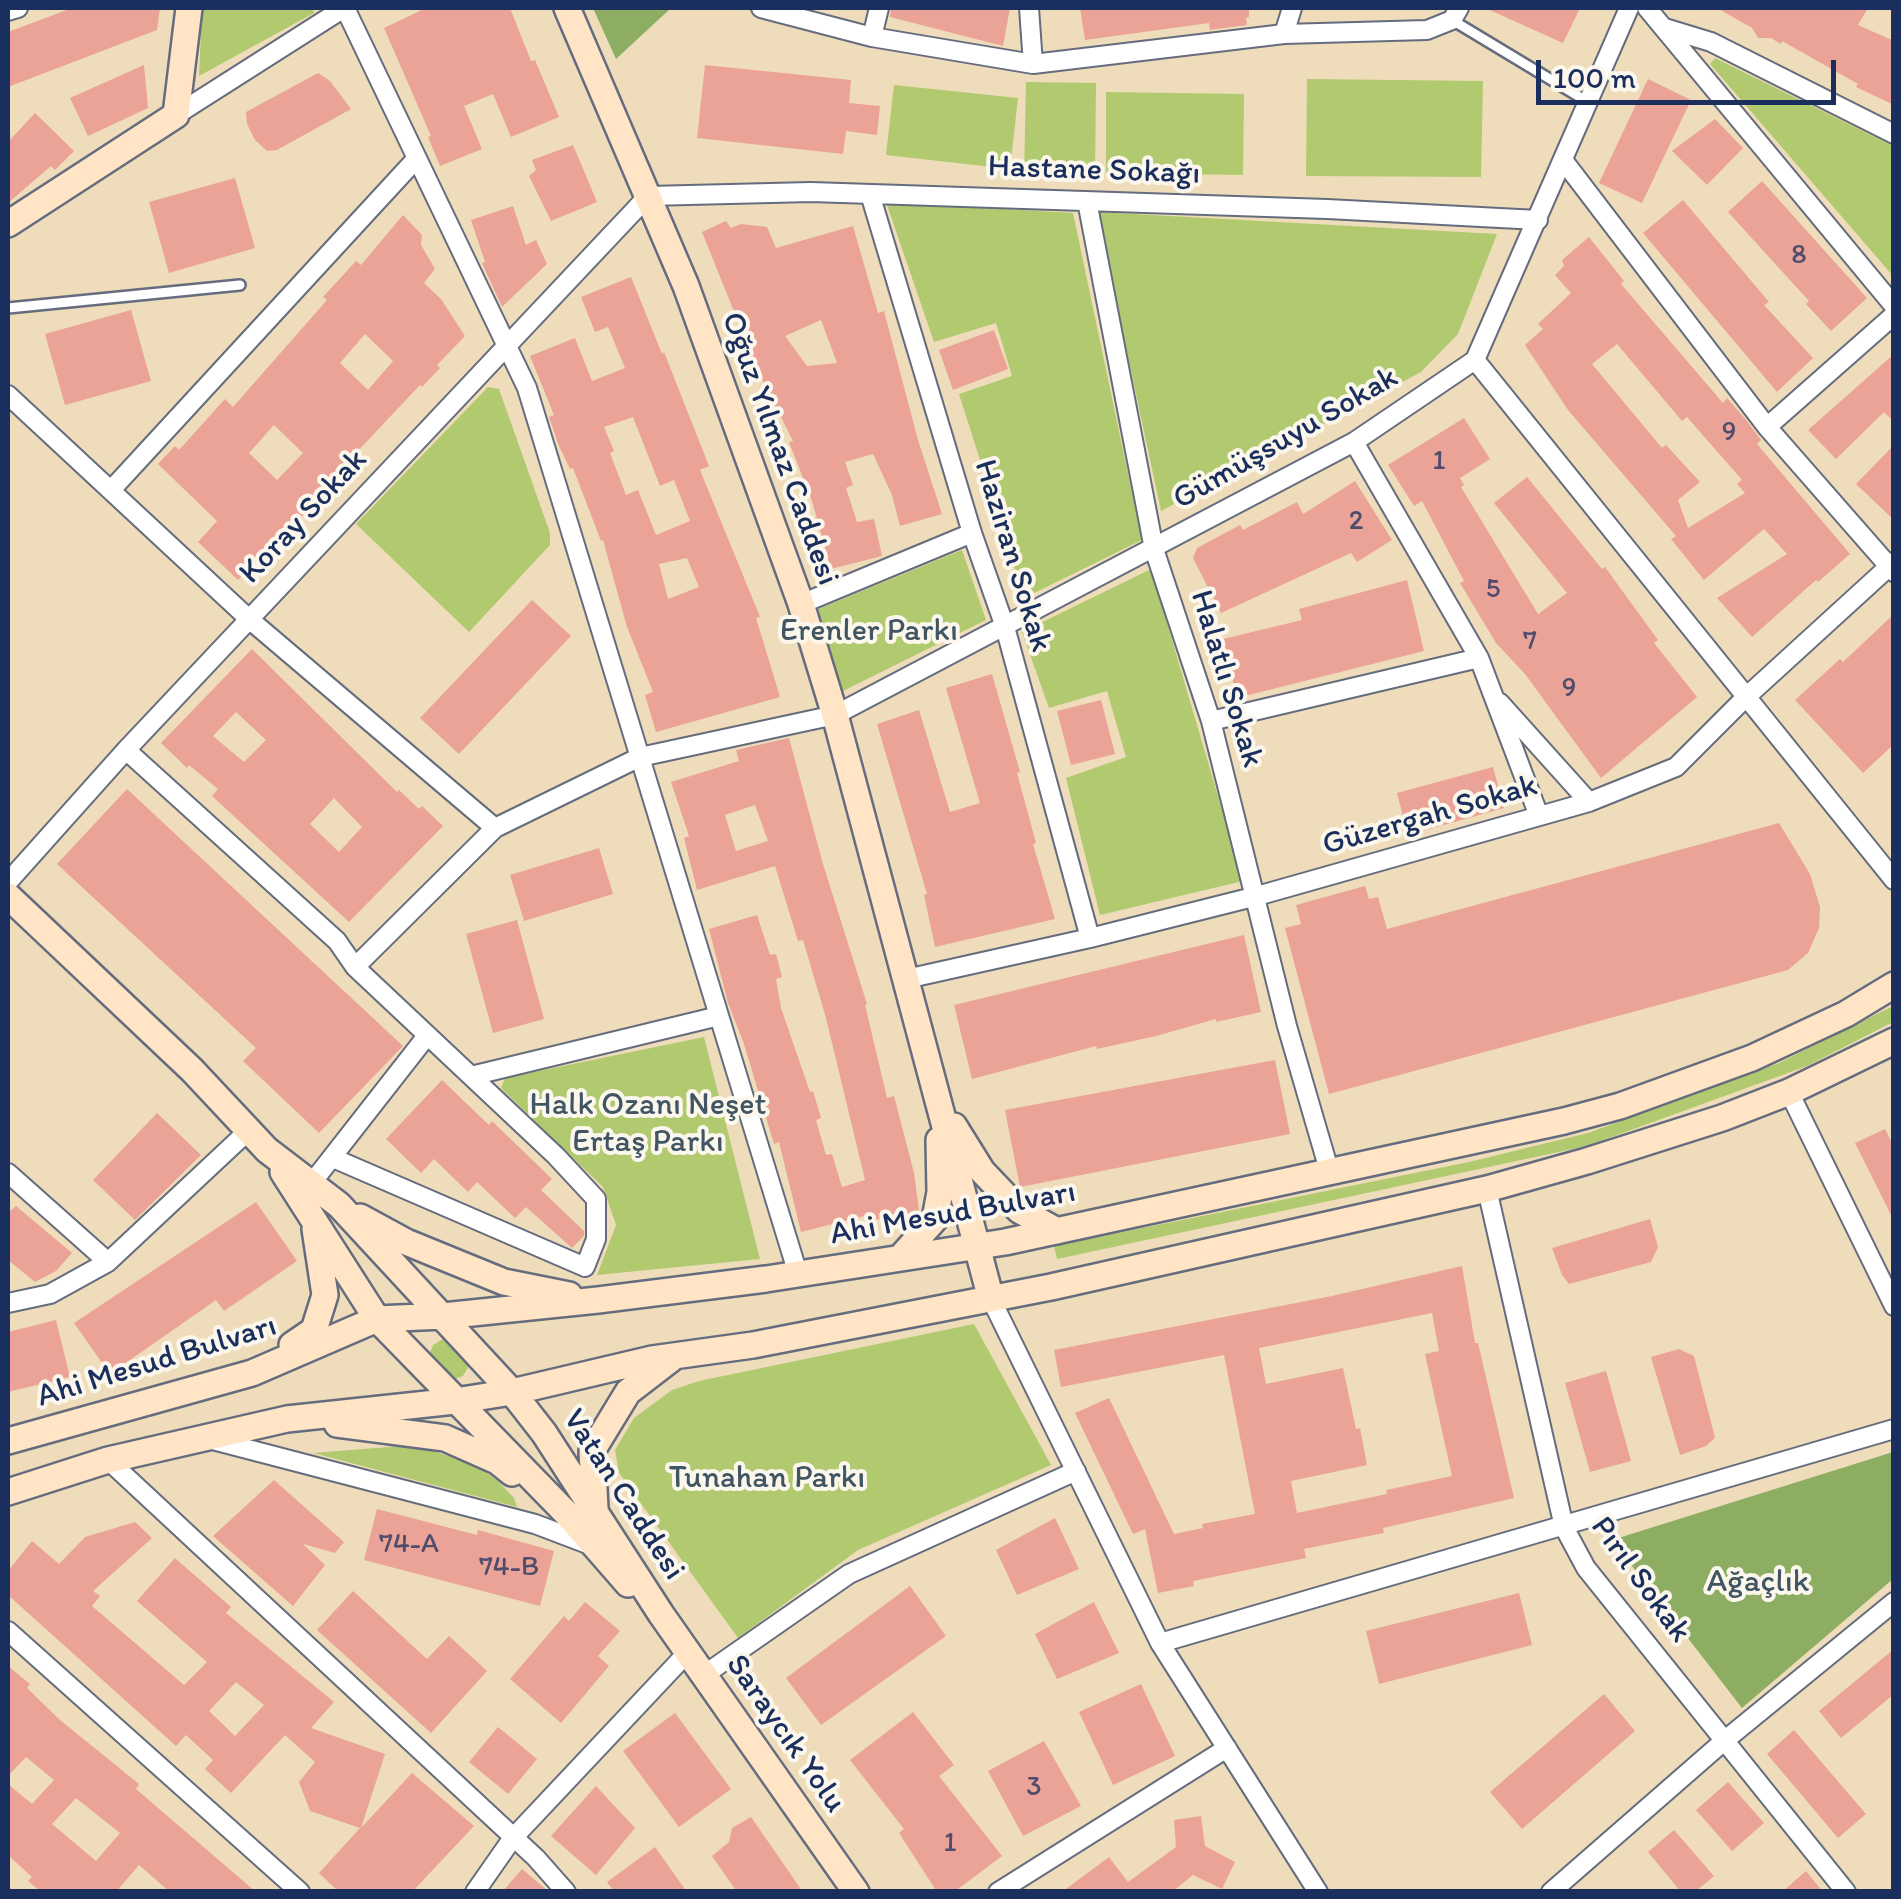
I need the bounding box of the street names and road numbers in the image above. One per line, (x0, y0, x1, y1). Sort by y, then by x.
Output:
street label: Hastane Sokağı (987, 148, 1201, 194)
street label: Oğuz Yılmaz Caddesi (712, 307, 846, 591)
street label: Gümüşsuyu Sokak (1167, 359, 1405, 519)
street label: Koray Sokak (232, 442, 376, 592)
street label: Haziran Sokak (965, 455, 1059, 657)
street label: Halatlı Sokak (1181, 586, 1271, 772)
street label: Güzergah Sokak (1318, 767, 1542, 865)
street label: Ahi Mesud Bulvarı (827, 1174, 1079, 1254)
street label: Ahi Mesud Bulvarı (33, 1307, 281, 1417)
street label: Vatan Caddesi (554, 1402, 692, 1588)
street label: Pırıl Sokak (1581, 1509, 1699, 1651)
street label: Saraycık Yolu (716, 1648, 854, 1820)

